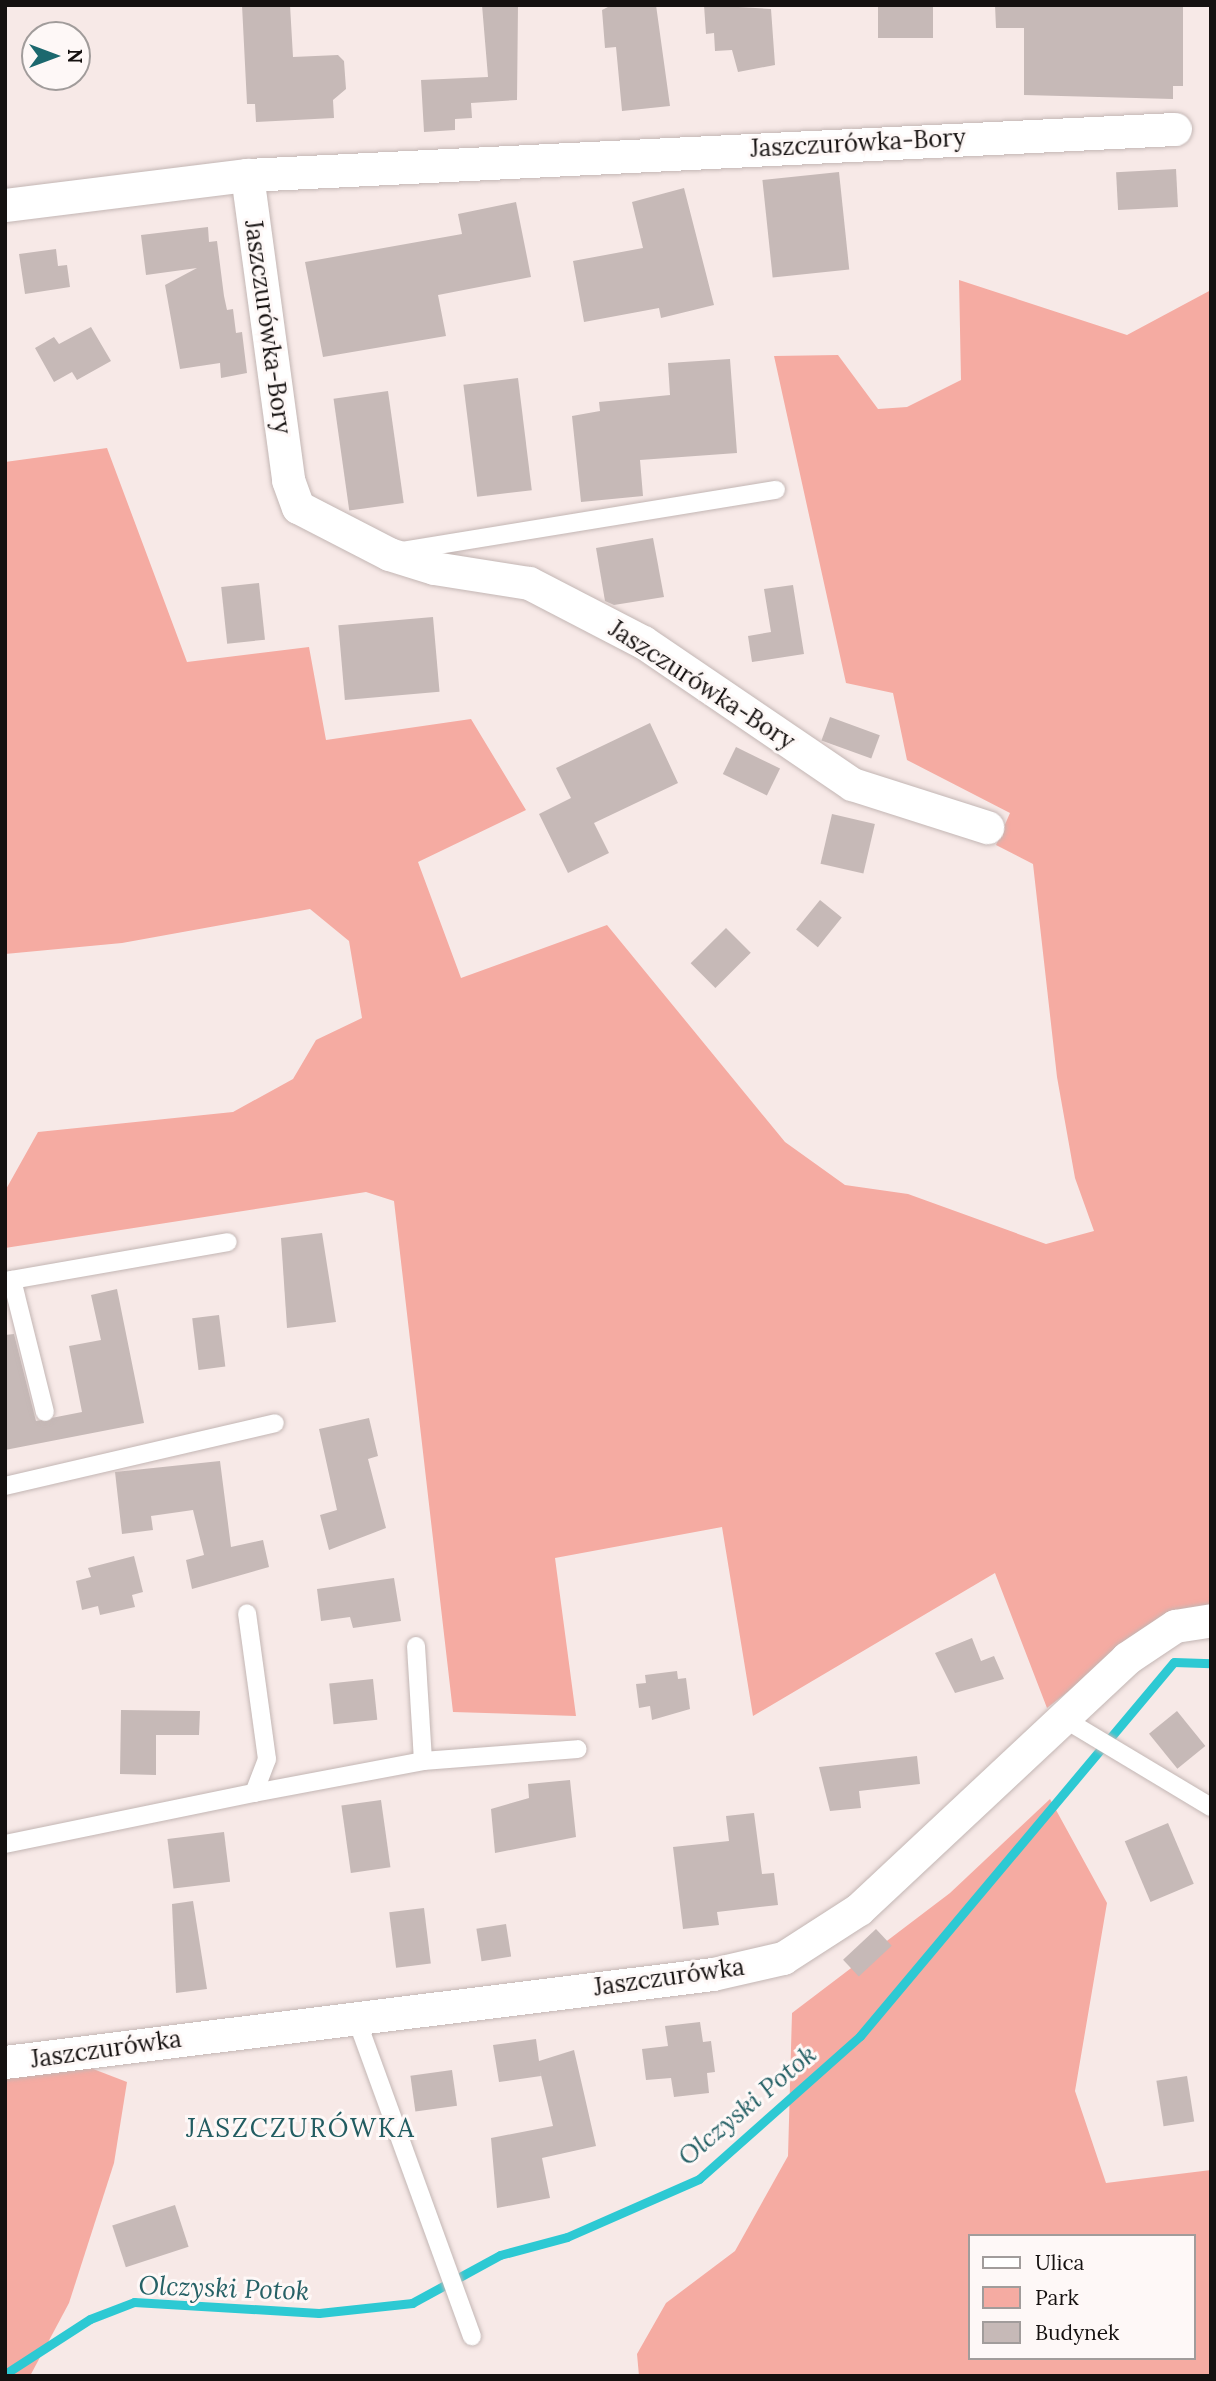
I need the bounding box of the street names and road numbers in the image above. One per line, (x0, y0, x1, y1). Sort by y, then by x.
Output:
street label: Jaszczurówka-Bory (750, 123, 966, 163)
street label: Jaszczurówka-Bory (239, 218, 297, 436)
street label: Jaszczurówka-Bory (604, 614, 800, 756)
street label: Jaszczurówka (592, 1952, 746, 2002)
street label: Jaszczurówka (29, 2024, 183, 2074)

